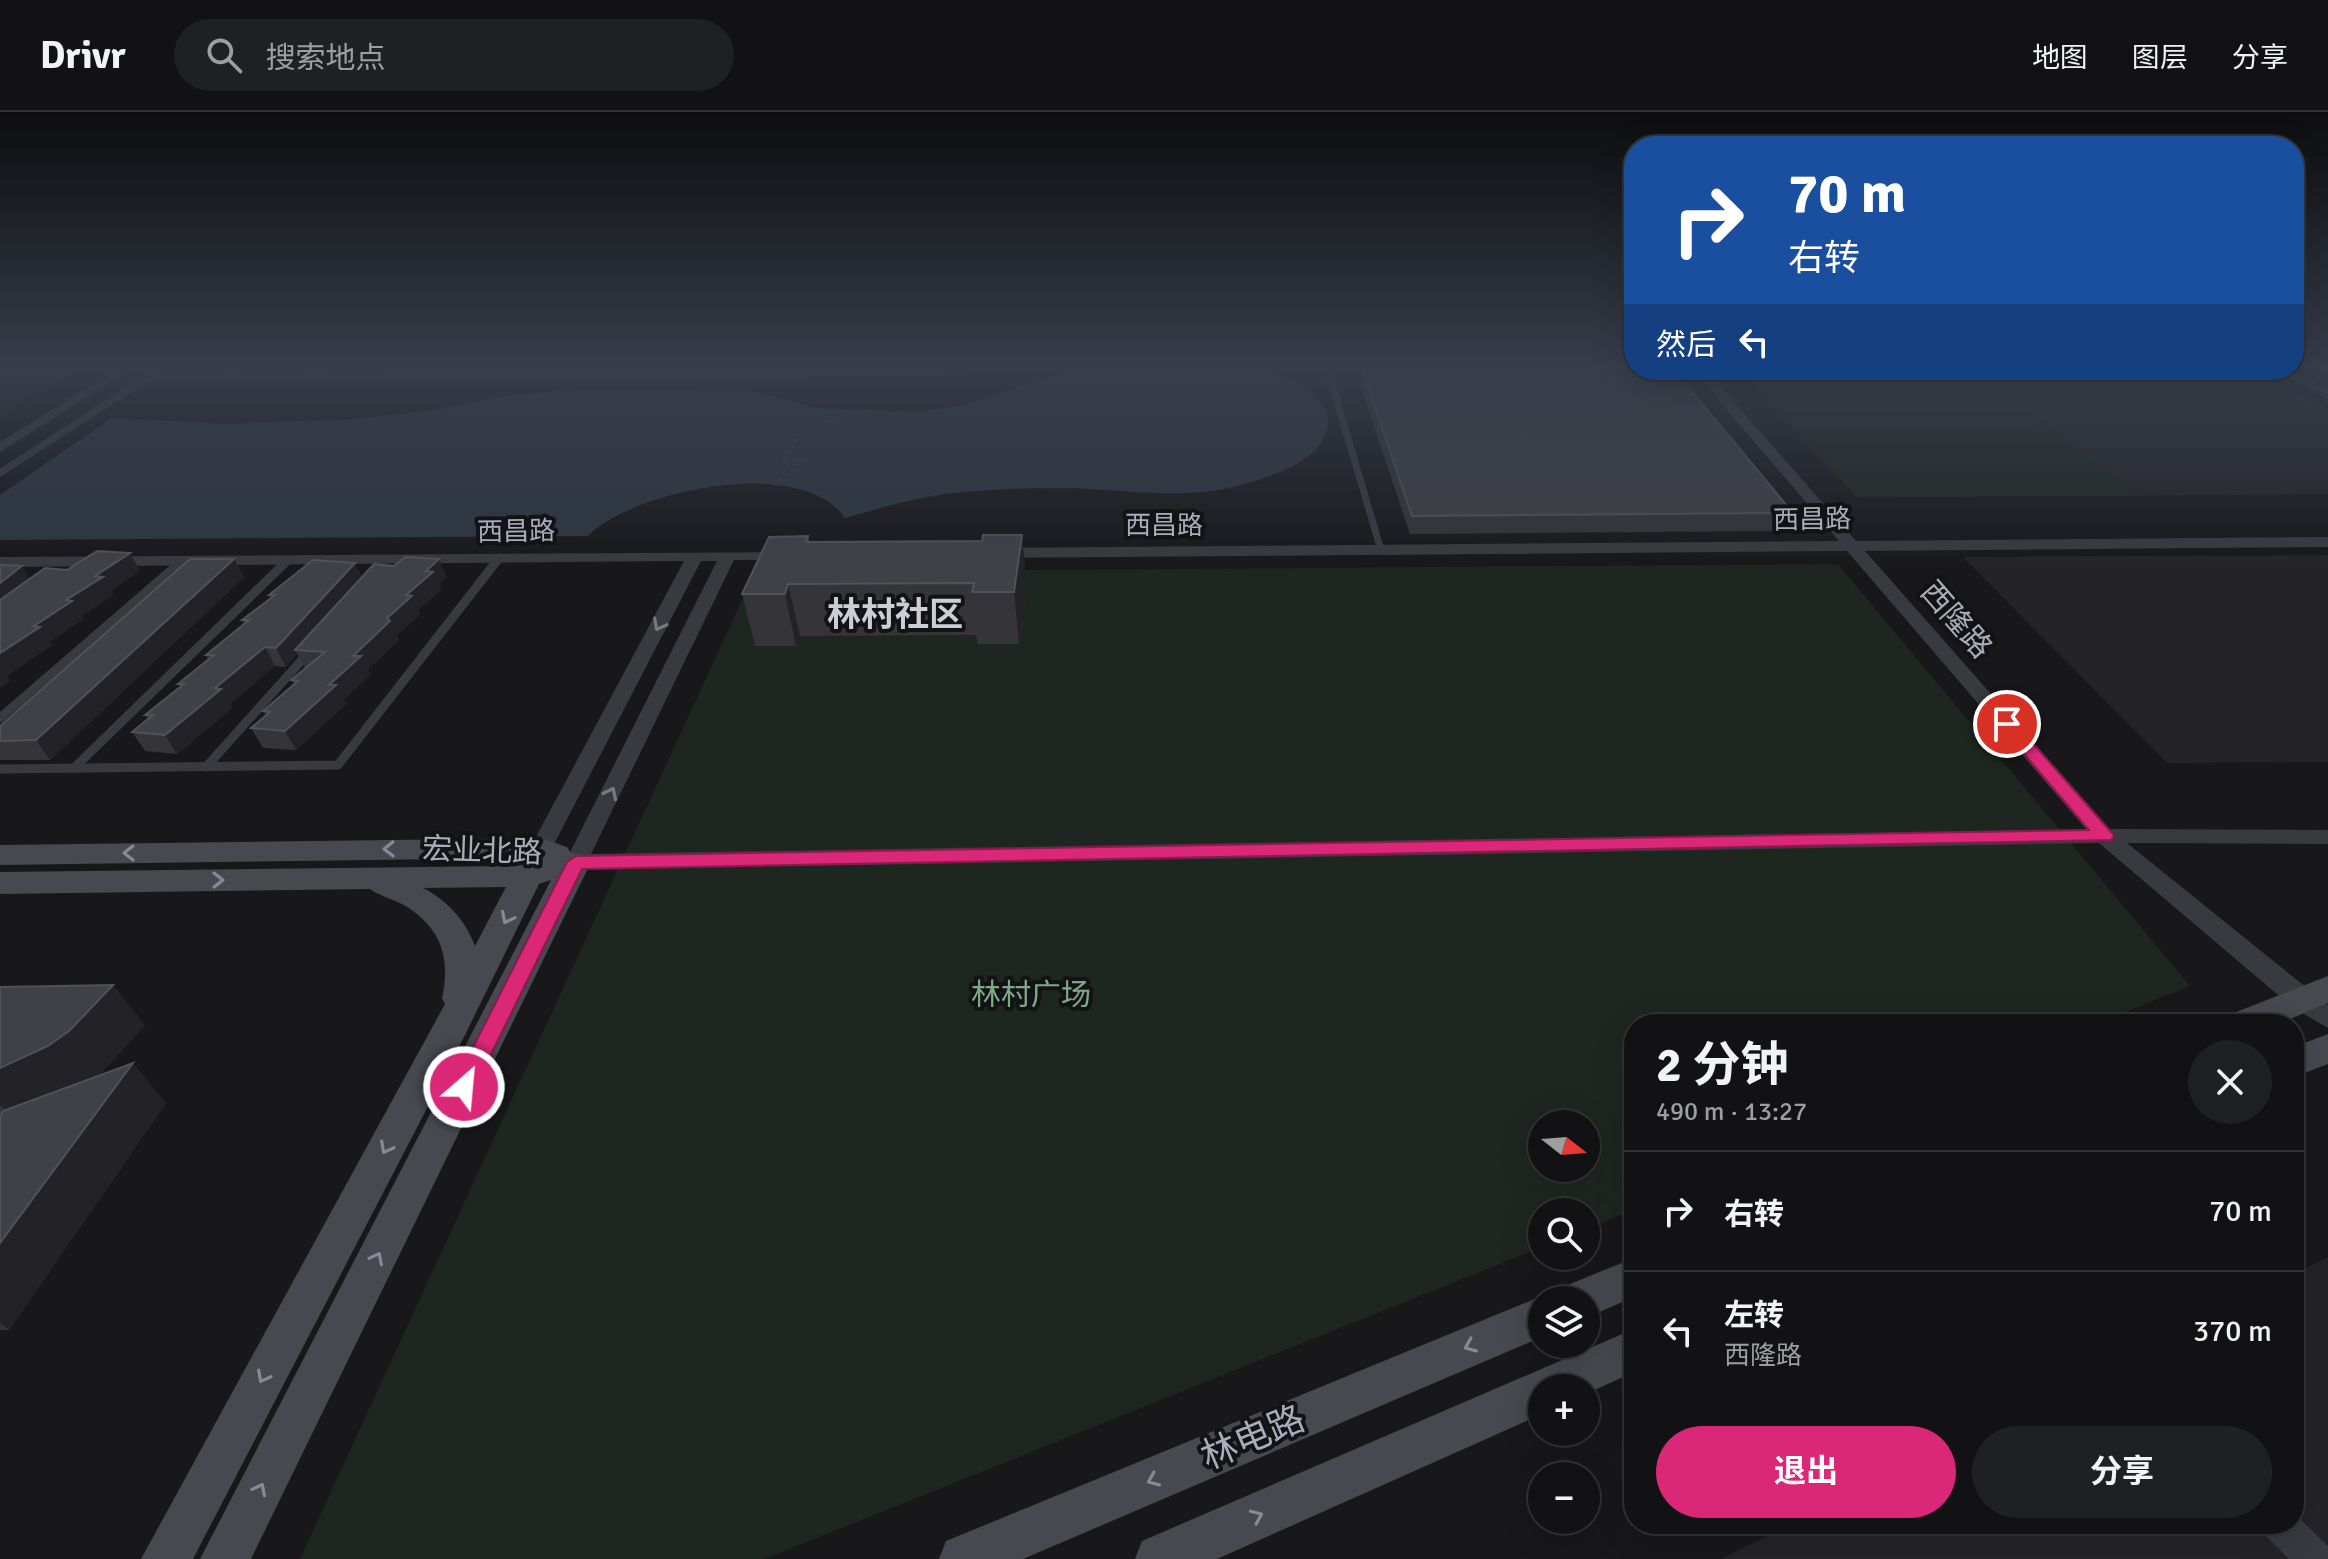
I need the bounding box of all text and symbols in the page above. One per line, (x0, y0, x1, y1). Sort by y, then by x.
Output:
search box (174, 19, 734, 91)
text: Drivr (40, 32, 126, 79)
icon: search (202, 33, 246, 77)
text: 搜索地点 (266, 40, 386, 77)
text: 地图 (2032, 41, 2088, 75)
text: 图层 (2132, 41, 2188, 75)
text: 分享 (2232, 41, 2288, 75)
text: 70 m (1788, 159, 1906, 228)
icon: right (1656, 168, 1760, 272)
text: 右转 (1788, 236, 1860, 281)
icon: left (1732, 320, 1776, 364)
text: 然后 (1656, 327, 1716, 364)
street label: 西昌路 (1773, 503, 1851, 537)
street label: 西昌路 (1125, 510, 1203, 542)
street label: 西昌路 (477, 515, 555, 549)
street label: 西隆路 (1913, 574, 1999, 666)
district label: 林村社区 (827, 594, 963, 636)
one-way arrow (653, 617, 668, 631)
pin (1973, 690, 2041, 758)
icon: arrive (1985, 702, 2029, 746)
one-way arrow (601, 786, 617, 801)
street label: 宏业北路 (421, 830, 543, 872)
one-way arrow (382, 840, 395, 858)
one-way arrow (122, 844, 135, 862)
one-way arrow (212, 871, 225, 889)
one-way arrow (501, 909, 517, 924)
park label: 林村广场 (971, 977, 1091, 1014)
text: 2 分钟 (1656, 1036, 1788, 1095)
button: close (2188, 1040, 2272, 1124)
position arrow (422, 1045, 506, 1129)
text: 490 m · 13:27 (1656, 1096, 1807, 1128)
north arrow (1528, 1110, 1600, 1182)
map controls (1528, 1110, 1600, 1534)
one-way arrow (381, 1140, 396, 1154)
icon: right (1656, 1189, 1700, 1233)
text: 70 m (2209, 1193, 2272, 1230)
text: 右转 (1724, 1196, 1784, 1233)
button: search (1528, 1198, 1600, 1270)
one-way arrow (368, 1251, 383, 1266)
button: layers (1528, 1286, 1600, 1358)
text: 左转 (1724, 1297, 1784, 1334)
icon: left (1656, 1309, 1700, 1353)
text: 370 m (2193, 1313, 2272, 1350)
one-way arrow (1464, 1337, 1478, 1353)
text: 西隆路 (1724, 1340, 1802, 1372)
one-way arrow (258, 1369, 273, 1383)
button: + (1528, 1374, 1600, 1446)
street label: 林电路 (1194, 1396, 1312, 1480)
button: 退出 (1656, 1426, 1956, 1518)
button: 分享 (1972, 1426, 2272, 1518)
button: − (1528, 1462, 1600, 1534)
one-way arrow (1147, 1470, 1161, 1486)
one-way arrow (250, 1483, 265, 1498)
one-way arrow (1249, 1510, 1263, 1526)

